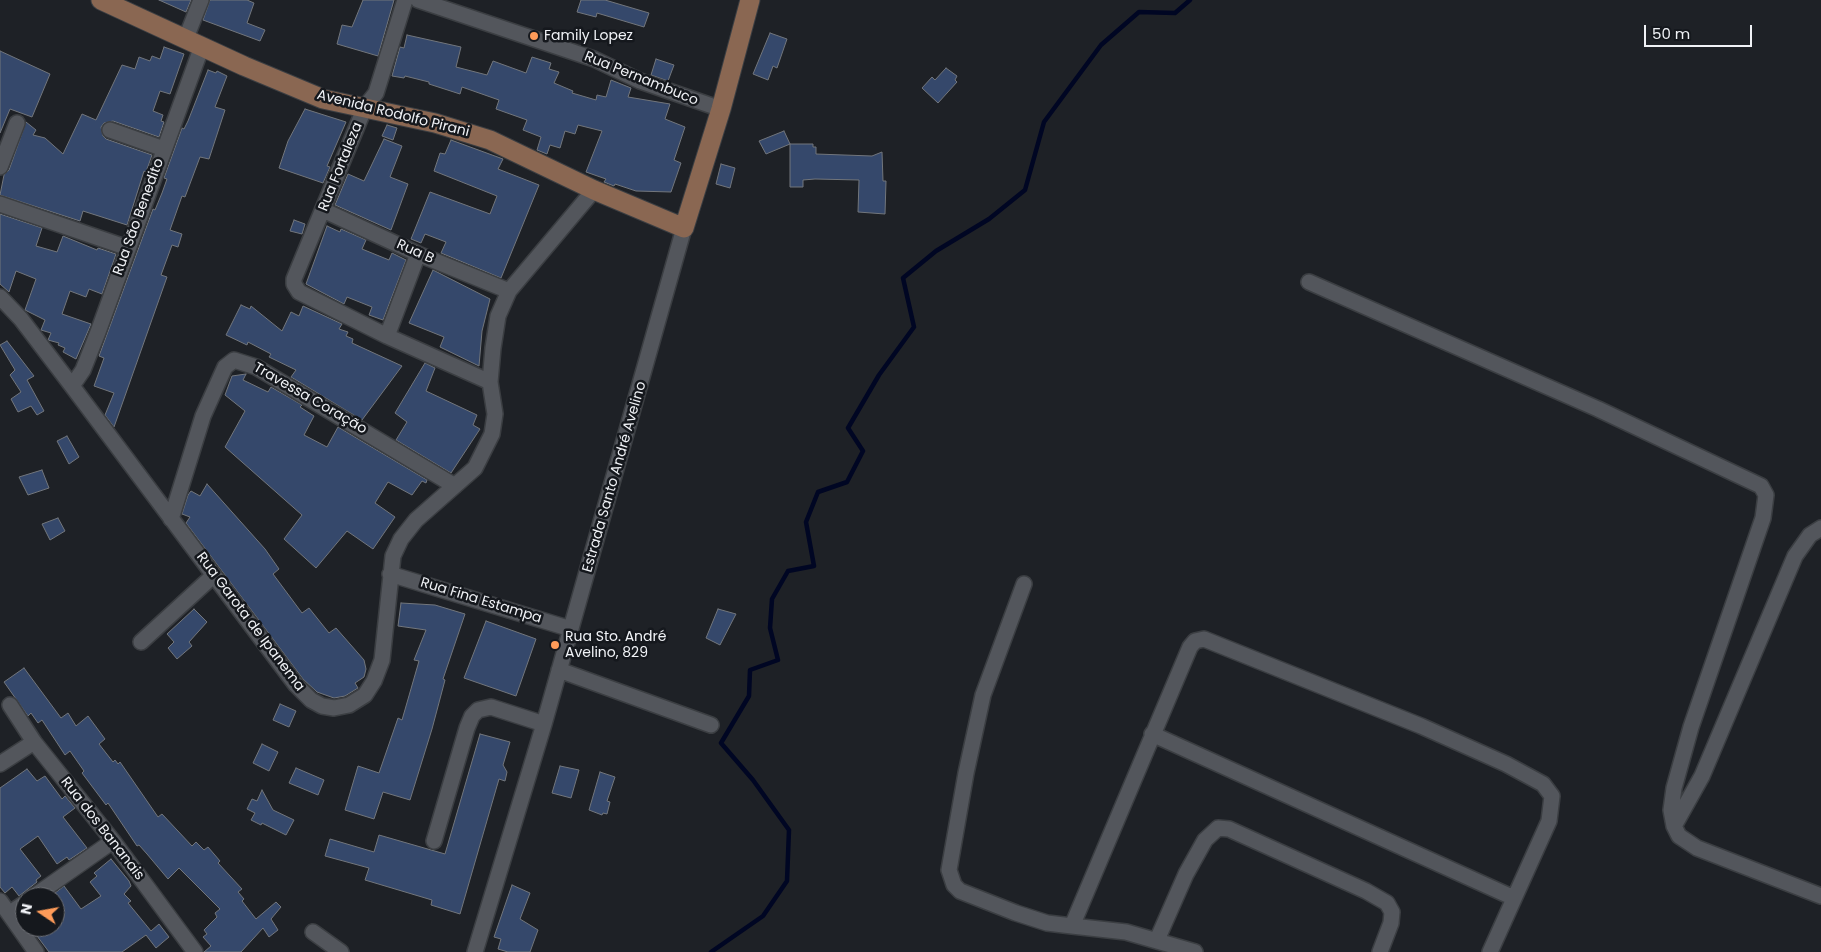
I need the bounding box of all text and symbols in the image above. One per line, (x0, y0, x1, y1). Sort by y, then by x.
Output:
scale bar (1646, 15, 1754, 47)
text: 50 m (1652, 23, 1690, 44)
place label: Family Lopez (544, 28, 633, 44)
marker: Family Lopez (528, 30, 540, 42)
street label: Rua Pernambuco (582, 48, 700, 110)
street label: Avenida Rodolfo Pirani (315, 87, 471, 141)
street label: Rua Fortaleza (316, 120, 366, 214)
street label: Rua São Benedito (110, 156, 168, 278)
street label: Rua B (394, 236, 436, 268)
street label: Travessa Coração (250, 360, 370, 438)
street label: Estrada Santo André Avelino (580, 380, 650, 574)
street label: Rua Garota de Ipanema (192, 549, 308, 695)
street label: Rua Fina Estampa (418, 575, 544, 627)
place label: Rua Sto. André Avelino, 829 (565, 629, 666, 662)
marker: Rua Sto. André Avelino, 829 (549, 639, 561, 651)
street label: Rua dos Bananais (57, 774, 147, 884)
north arrow (15, 887, 65, 937)
text: N (15, 902, 37, 916)

